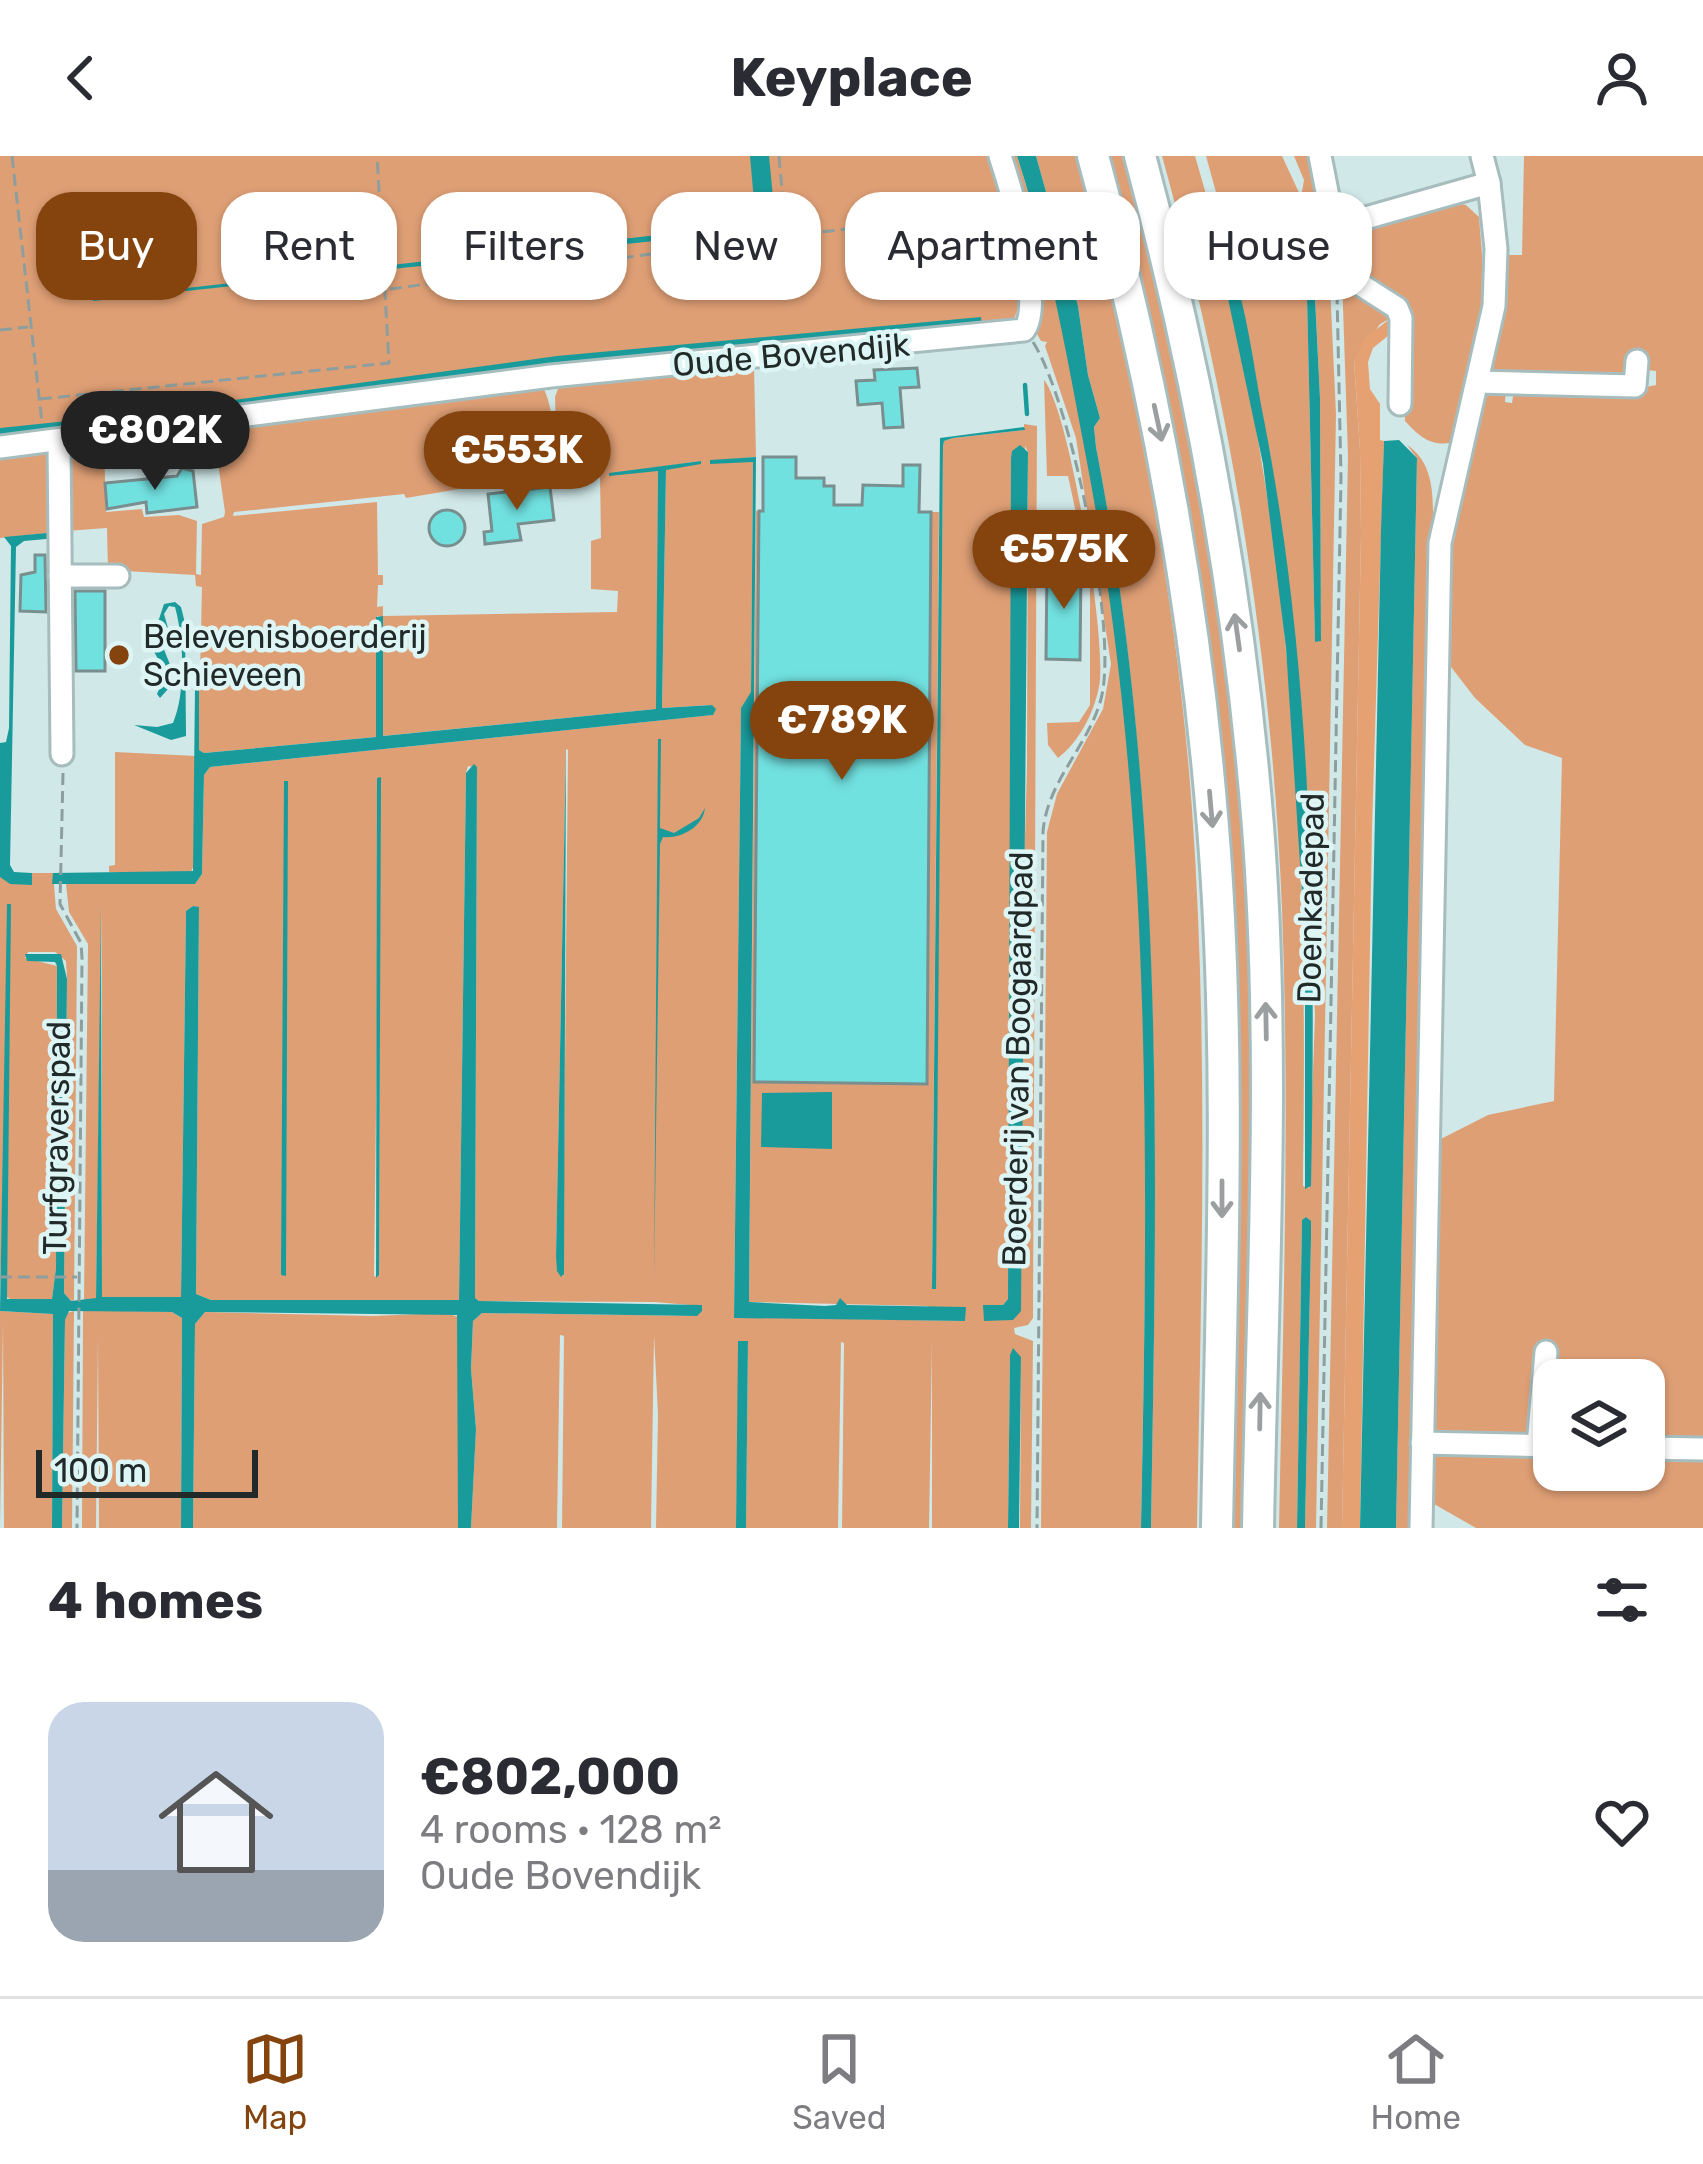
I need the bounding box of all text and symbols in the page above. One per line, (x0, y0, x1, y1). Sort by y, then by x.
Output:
icon: back (48, 45, 114, 111)
icon: person (1589, 45, 1655, 111)
text: Keyplace (730, 46, 973, 110)
chip: Buy (36, 192, 197, 300)
chip: Rent (221, 192, 397, 300)
chip: Filters (421, 192, 627, 300)
chip: New (651, 192, 821, 300)
chip: Apartment (845, 192, 1140, 300)
chip: House (1164, 192, 1372, 300)
street label: Oude Bovendijk (671, 325, 911, 384)
pin: €802K (71, 391, 239, 493)
one-way arrow (1147, 404, 1170, 442)
text: €802K (88, 407, 222, 453)
pin: €553K (433, 411, 601, 513)
text: €553K (451, 427, 583, 473)
pin: €575K (980, 510, 1148, 612)
text: €575K (999, 526, 1129, 572)
one-way arrow (1225, 614, 1248, 653)
place label: Belevenisboerderij Schieveen (143, 617, 427, 694)
marker: Belevenisboerderij Schieveen (106, 642, 132, 668)
pin: €789K (758, 681, 926, 783)
text: €789K (777, 697, 907, 743)
one-way arrow (1200, 789, 1223, 828)
street label: Doenkadepad (1289, 792, 1332, 1004)
street label: Boerderij van Boogaardpad (994, 851, 1041, 1267)
one-way arrow (1255, 1002, 1277, 1041)
street label: Turfgraverspad (35, 1021, 78, 1255)
one-way arrow (1211, 1179, 1233, 1218)
map controls (1533, 1359, 1665, 1491)
button: layers (1533, 1359, 1665, 1491)
one-way arrow (1249, 1392, 1272, 1431)
scale bar (36, 1444, 258, 1497)
text: 100 m (54, 1451, 147, 1490)
icon: filters (1589, 1567, 1655, 1633)
text: 4 homes (48, 1570, 263, 1631)
text: €802,000 (420, 1746, 680, 1807)
icon: home (144, 1750, 288, 1894)
icon: heart (1589, 1789, 1655, 1855)
text: 4 rooms · 128 m² (420, 1807, 721, 1853)
text: Oude Bovendijk (420, 1853, 701, 1899)
tab: Map (242, 2026, 308, 2137)
tab: Saved (792, 2026, 886, 2137)
tab: Home (1371, 2026, 1461, 2137)

